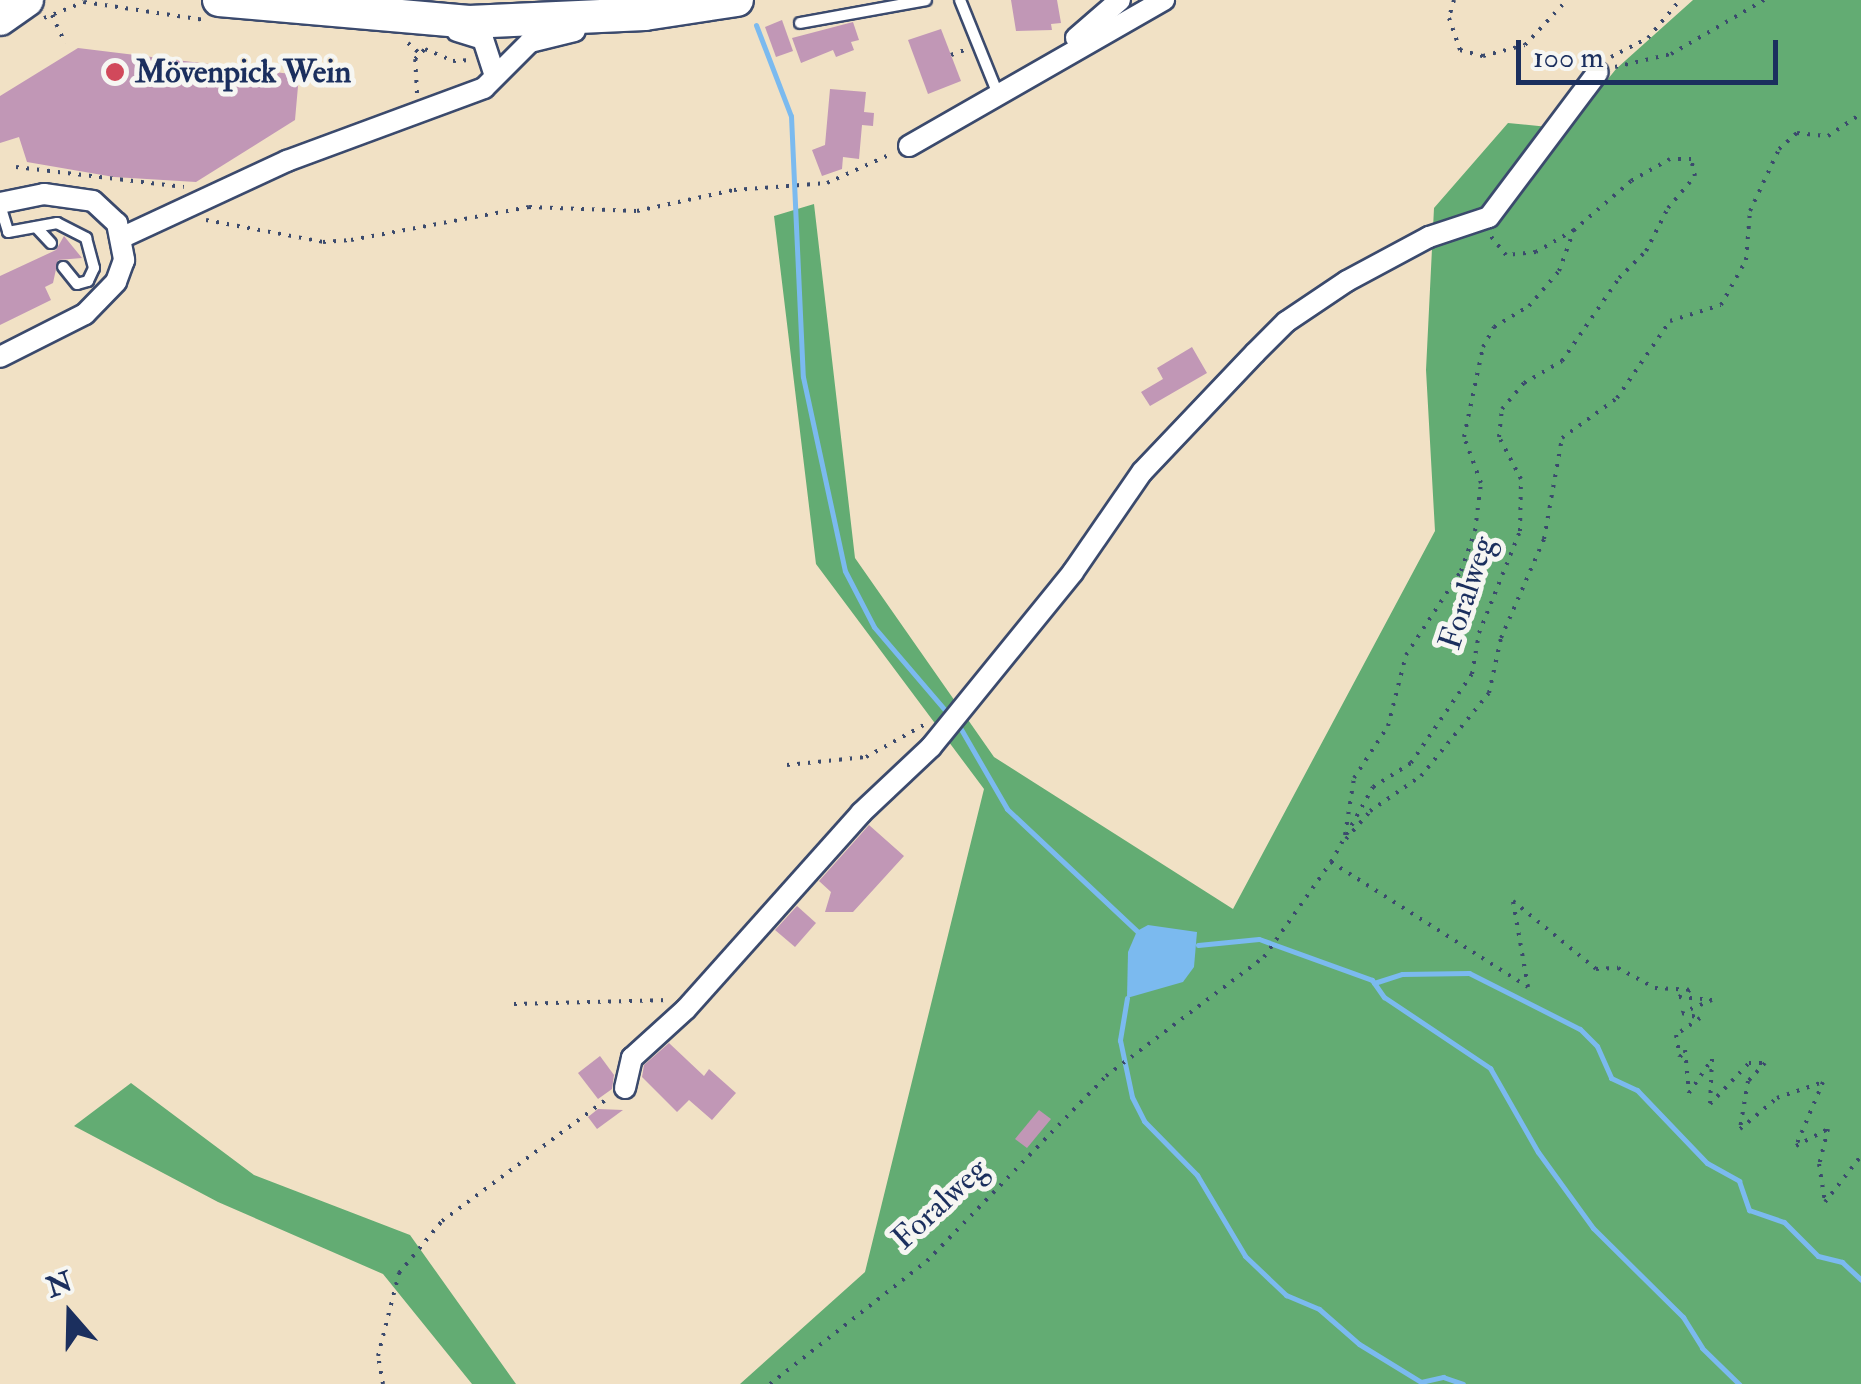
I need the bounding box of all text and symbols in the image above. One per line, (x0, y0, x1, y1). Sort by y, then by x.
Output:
scale bar (1521, 20, 1784, 82)
text: 100 m (1533, 39, 1604, 76)
place label: Mövenpick Wein (135, 53, 351, 91)
marker: Mövenpick Wein (104, 61, 126, 83)
street label: Foralweg (1431, 532, 1503, 654)
street label: Foralweg (884, 1150, 996, 1258)
north arrow (20, 1264, 120, 1364)
text: N (42, 1265, 77, 1306)

